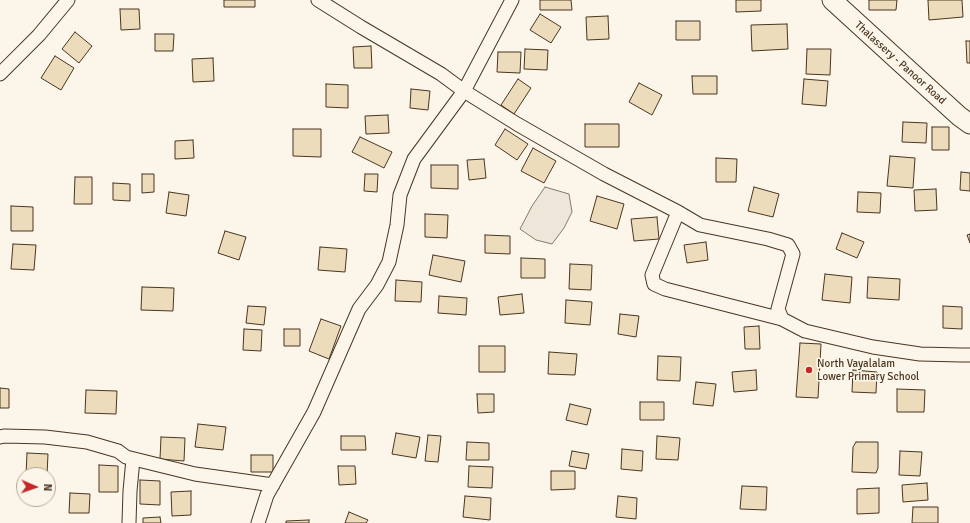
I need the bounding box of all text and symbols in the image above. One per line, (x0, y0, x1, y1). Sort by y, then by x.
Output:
street label: Thalassery - Panoor Road (852, 19, 948, 107)
place label: North Vayalalam Lower Primary School (817, 357, 919, 383)
marker: North Vayalalam Lower Primary School (804, 365, 814, 375)
north arrow (16, 467, 56, 507)
text: N (41, 483, 54, 491)

